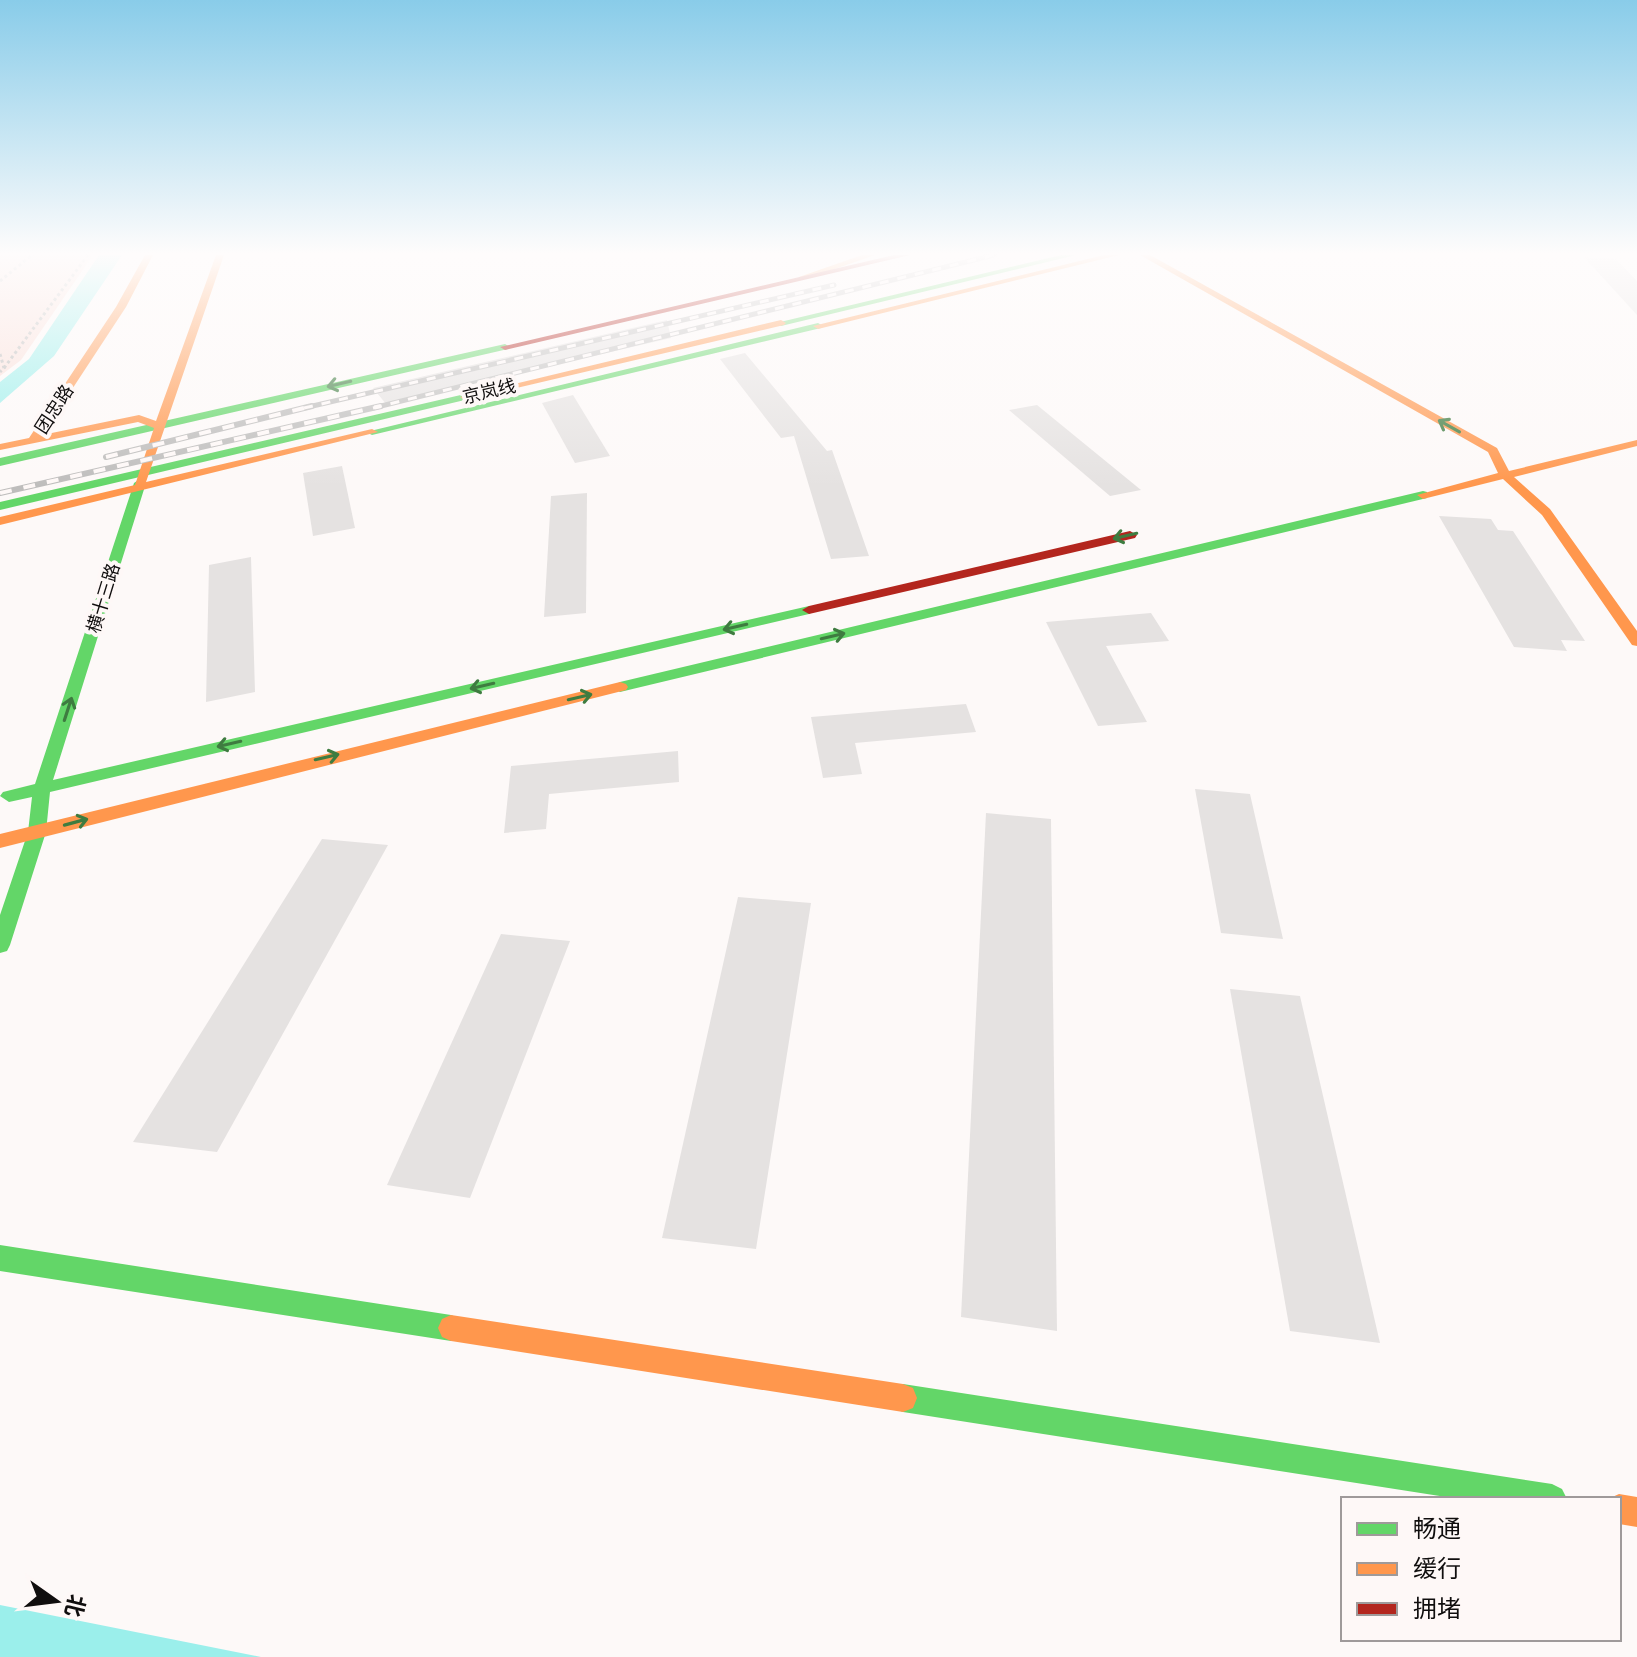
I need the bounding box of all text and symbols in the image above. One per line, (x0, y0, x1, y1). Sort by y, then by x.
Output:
street label: 京岚线 (460, 374, 518, 408)
one-way arrow (326, 377, 352, 392)
street label: 团忠路 (30, 380, 78, 438)
one-way arrow (1438, 417, 1461, 433)
one-way arrow (1113, 529, 1138, 544)
street label: 横十三路 (81, 560, 125, 636)
one-way arrow (723, 620, 749, 635)
one-way arrow (820, 628, 846, 643)
one-way arrow (470, 679, 495, 694)
one-way arrow (567, 688, 593, 703)
one-way arrow (62, 697, 76, 722)
one-way arrow (217, 738, 242, 753)
one-way arrow (314, 749, 340, 764)
one-way arrow (62, 813, 88, 828)
legend (1341, 1497, 1621, 1641)
text: 畅通 (1413, 1513, 1461, 1543)
text: 缓行 (1413, 1553, 1461, 1583)
north arrow (16, 1561, 96, 1641)
text: 北 (59, 1592, 92, 1620)
text: 拥堵 (1413, 1593, 1461, 1623)

